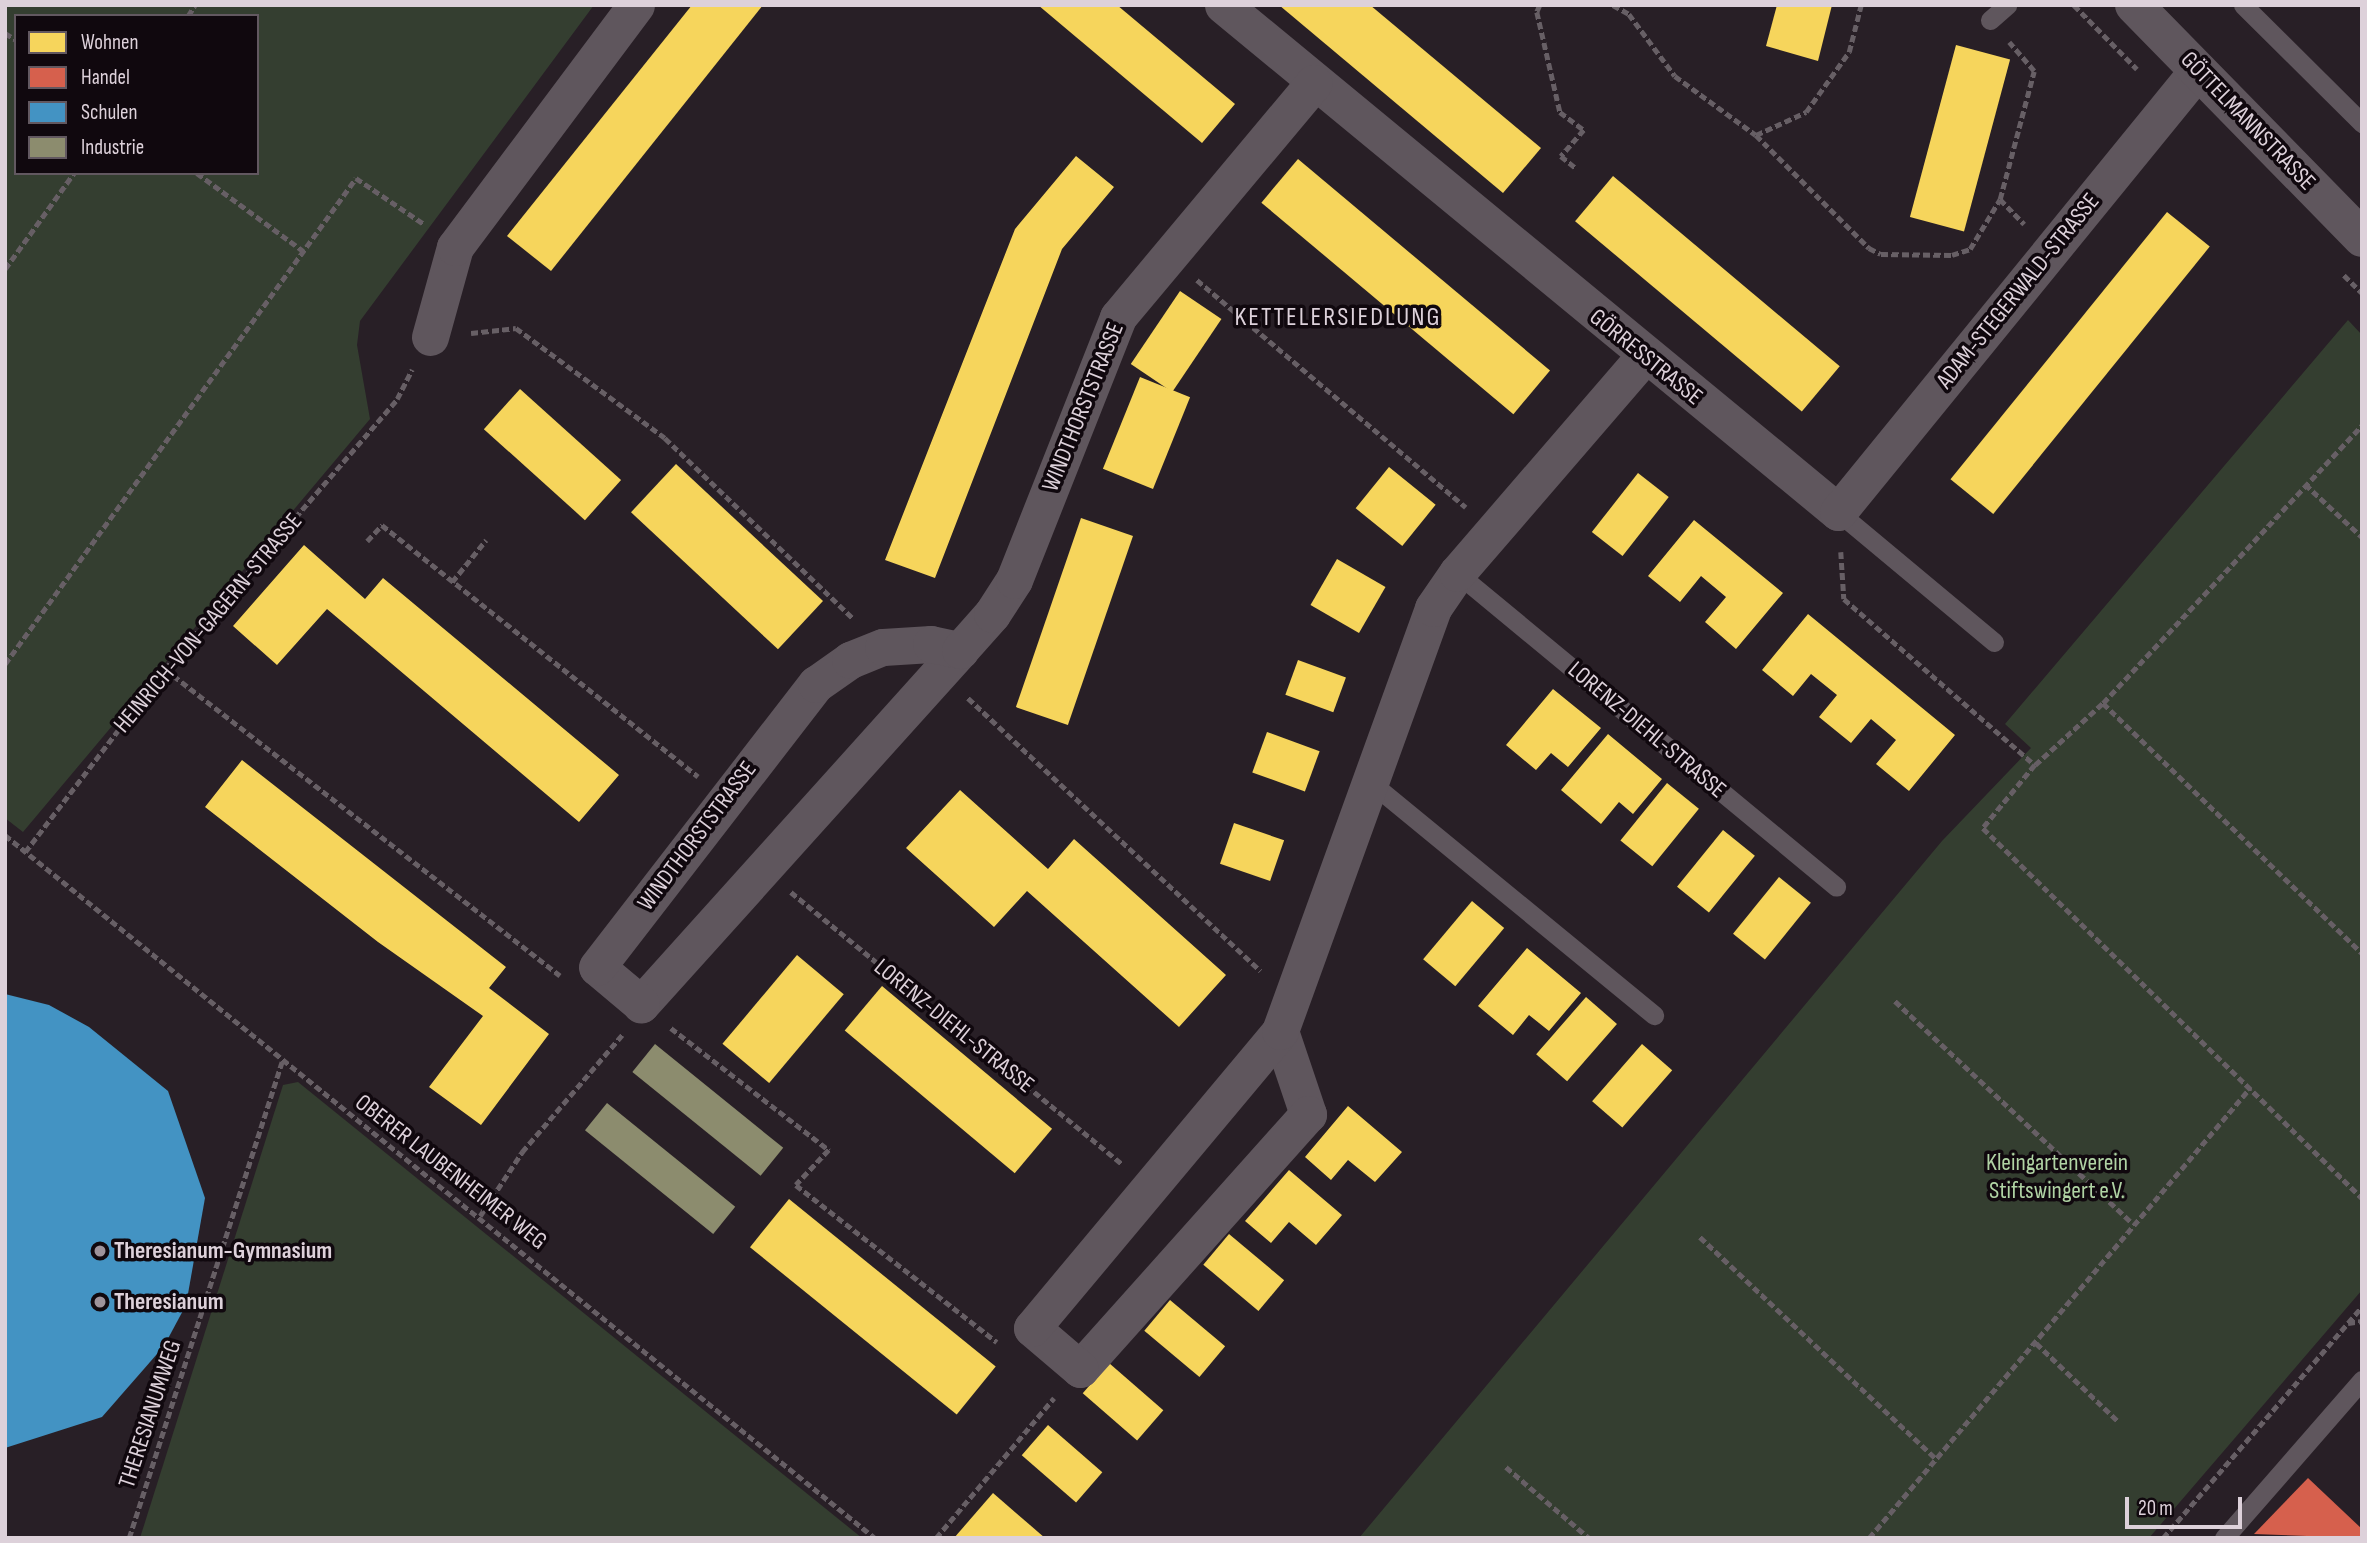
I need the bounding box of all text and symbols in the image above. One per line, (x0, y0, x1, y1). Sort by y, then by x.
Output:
legend (14, 14, 259, 175)
text: Wohnen (81, 30, 138, 55)
street label: GÖTTELMANNSTRASSE (2174, 46, 2322, 196)
text: Handel (81, 65, 130, 90)
text: Schulen (81, 100, 138, 125)
text: Industrie (81, 135, 144, 160)
street label: ADAM-STEGERWALD-STRASSE (1930, 188, 2106, 394)
district label: KETTELERSIEDLUNG (1237, 302, 1439, 334)
street label: GÖRRESSTRASSE (1584, 303, 1708, 411)
street label: WINDTHORSTSTRASSE (1036, 318, 1130, 496)
street label: HEINRICH-VON-GAGERN-STRASSE (108, 507, 308, 739)
street label: LORENZ-DIEHL-STRASSE (1562, 656, 1732, 804)
street label: WINDTHORSTSTRASSE (631, 756, 763, 916)
street label: LORENZ-DIEHL-STRASSE (868, 953, 1040, 1099)
street label: OBERER LAUBENHEIMER WEG (349, 1088, 553, 1256)
park label: Kleingartenverein Stiftswingert e.V. (1986, 1149, 2128, 1205)
place label: Theresianum-Gymnasium (114, 1237, 332, 1265)
marker: Theresianum-Gymnasium (92, 1243, 108, 1259)
place label: Theresianum (114, 1288, 224, 1316)
marker: Theresianum (92, 1294, 108, 1310)
street label: THERESIANUMWEG (113, 1336, 187, 1492)
scale bar (2129, 1484, 2246, 1528)
text: 20 m (2138, 1496, 2173, 1521)

